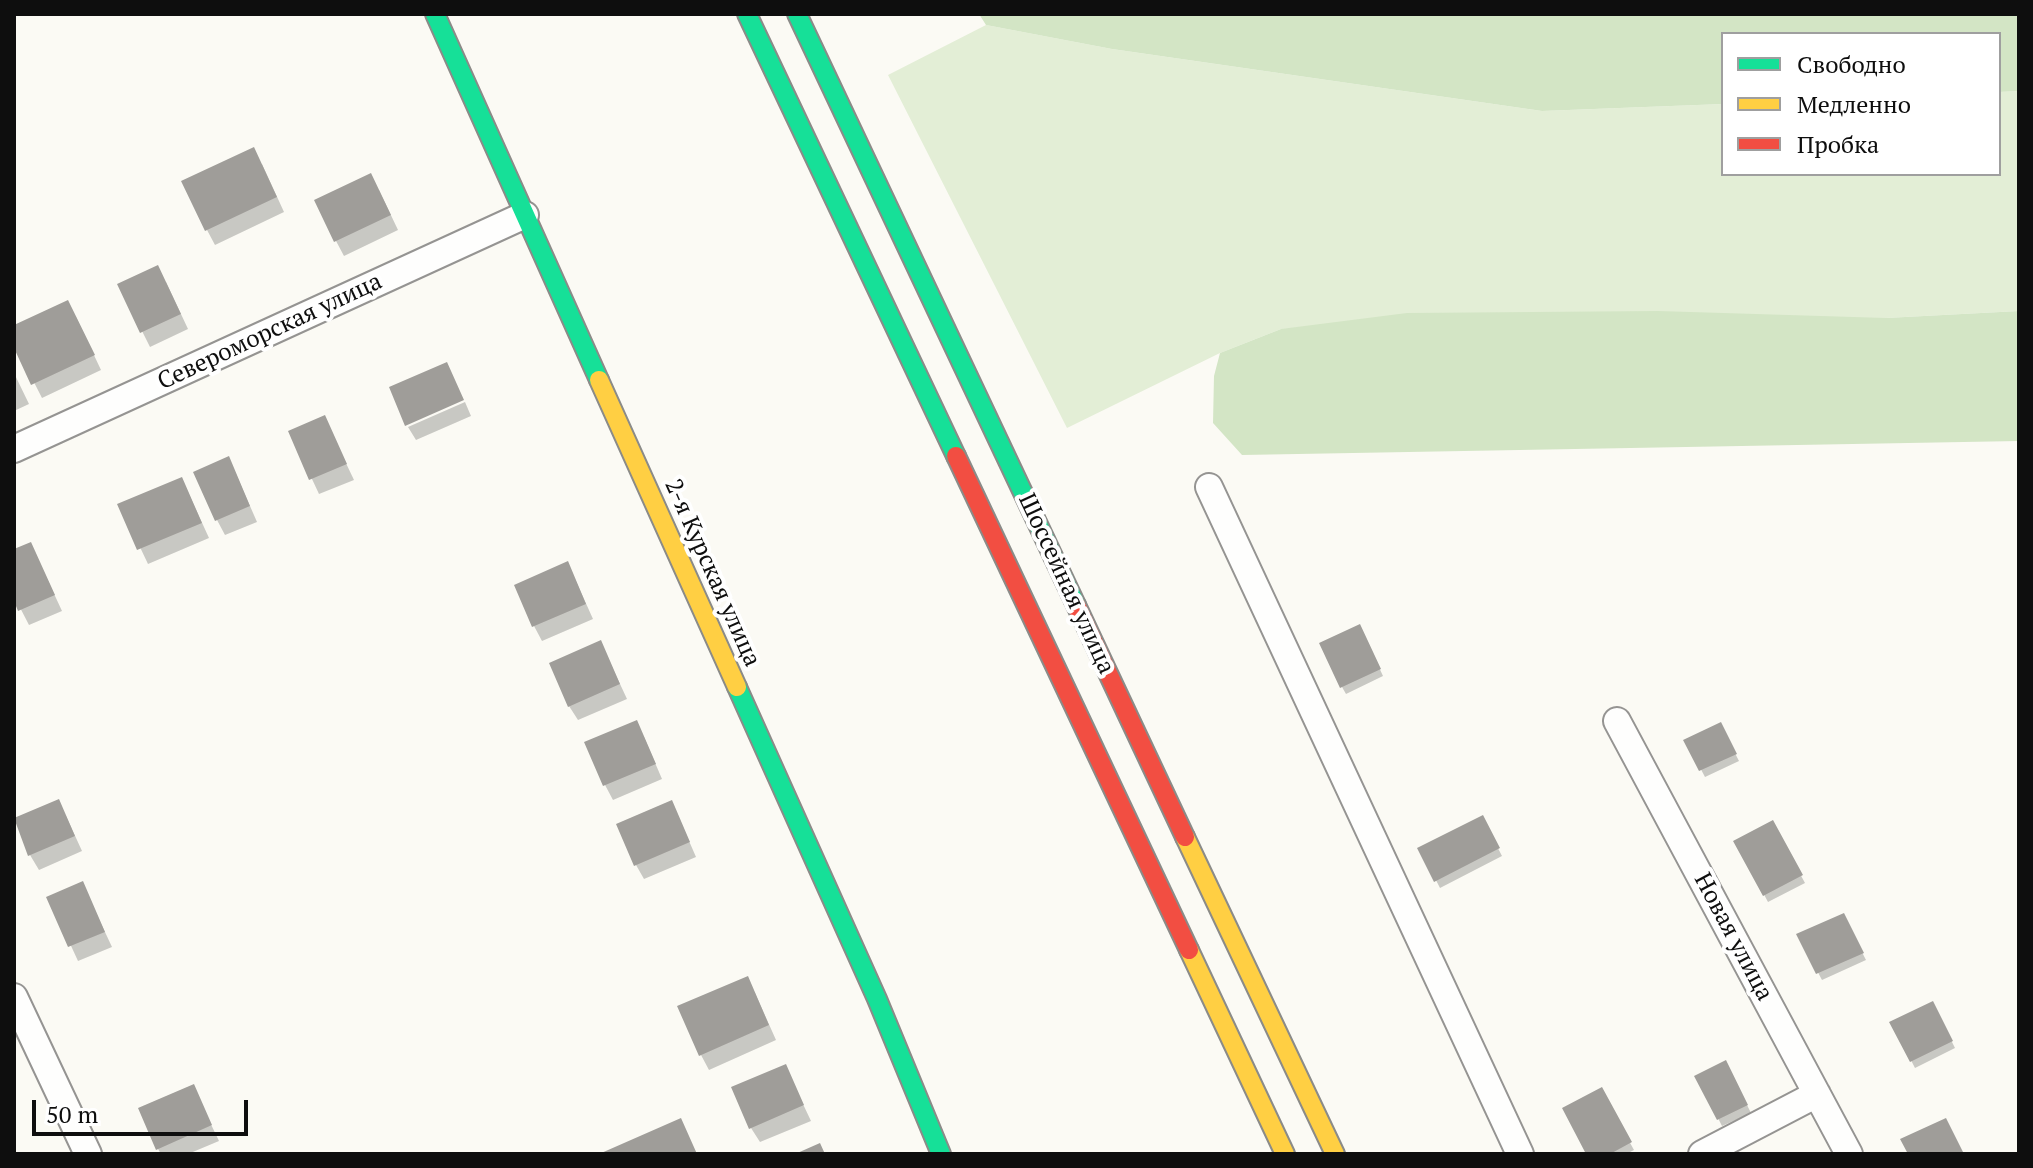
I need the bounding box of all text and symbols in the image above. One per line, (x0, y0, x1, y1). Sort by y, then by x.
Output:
legend (1721, 32, 2001, 176)
text: Свободно (1797, 48, 1906, 80)
text: Медленно (1797, 88, 1911, 120)
text: Пробка (1797, 128, 1879, 160)
street label: Североморская улица (153, 267, 387, 397)
street label: 2-я Курская улица (658, 475, 766, 671)
street label: Шоссейная улица (1012, 489, 1120, 679)
street label: Новая улица (1687, 868, 1779, 1006)
scale bar (36, 1084, 252, 1134)
text: 50 m (46, 1098, 98, 1130)

